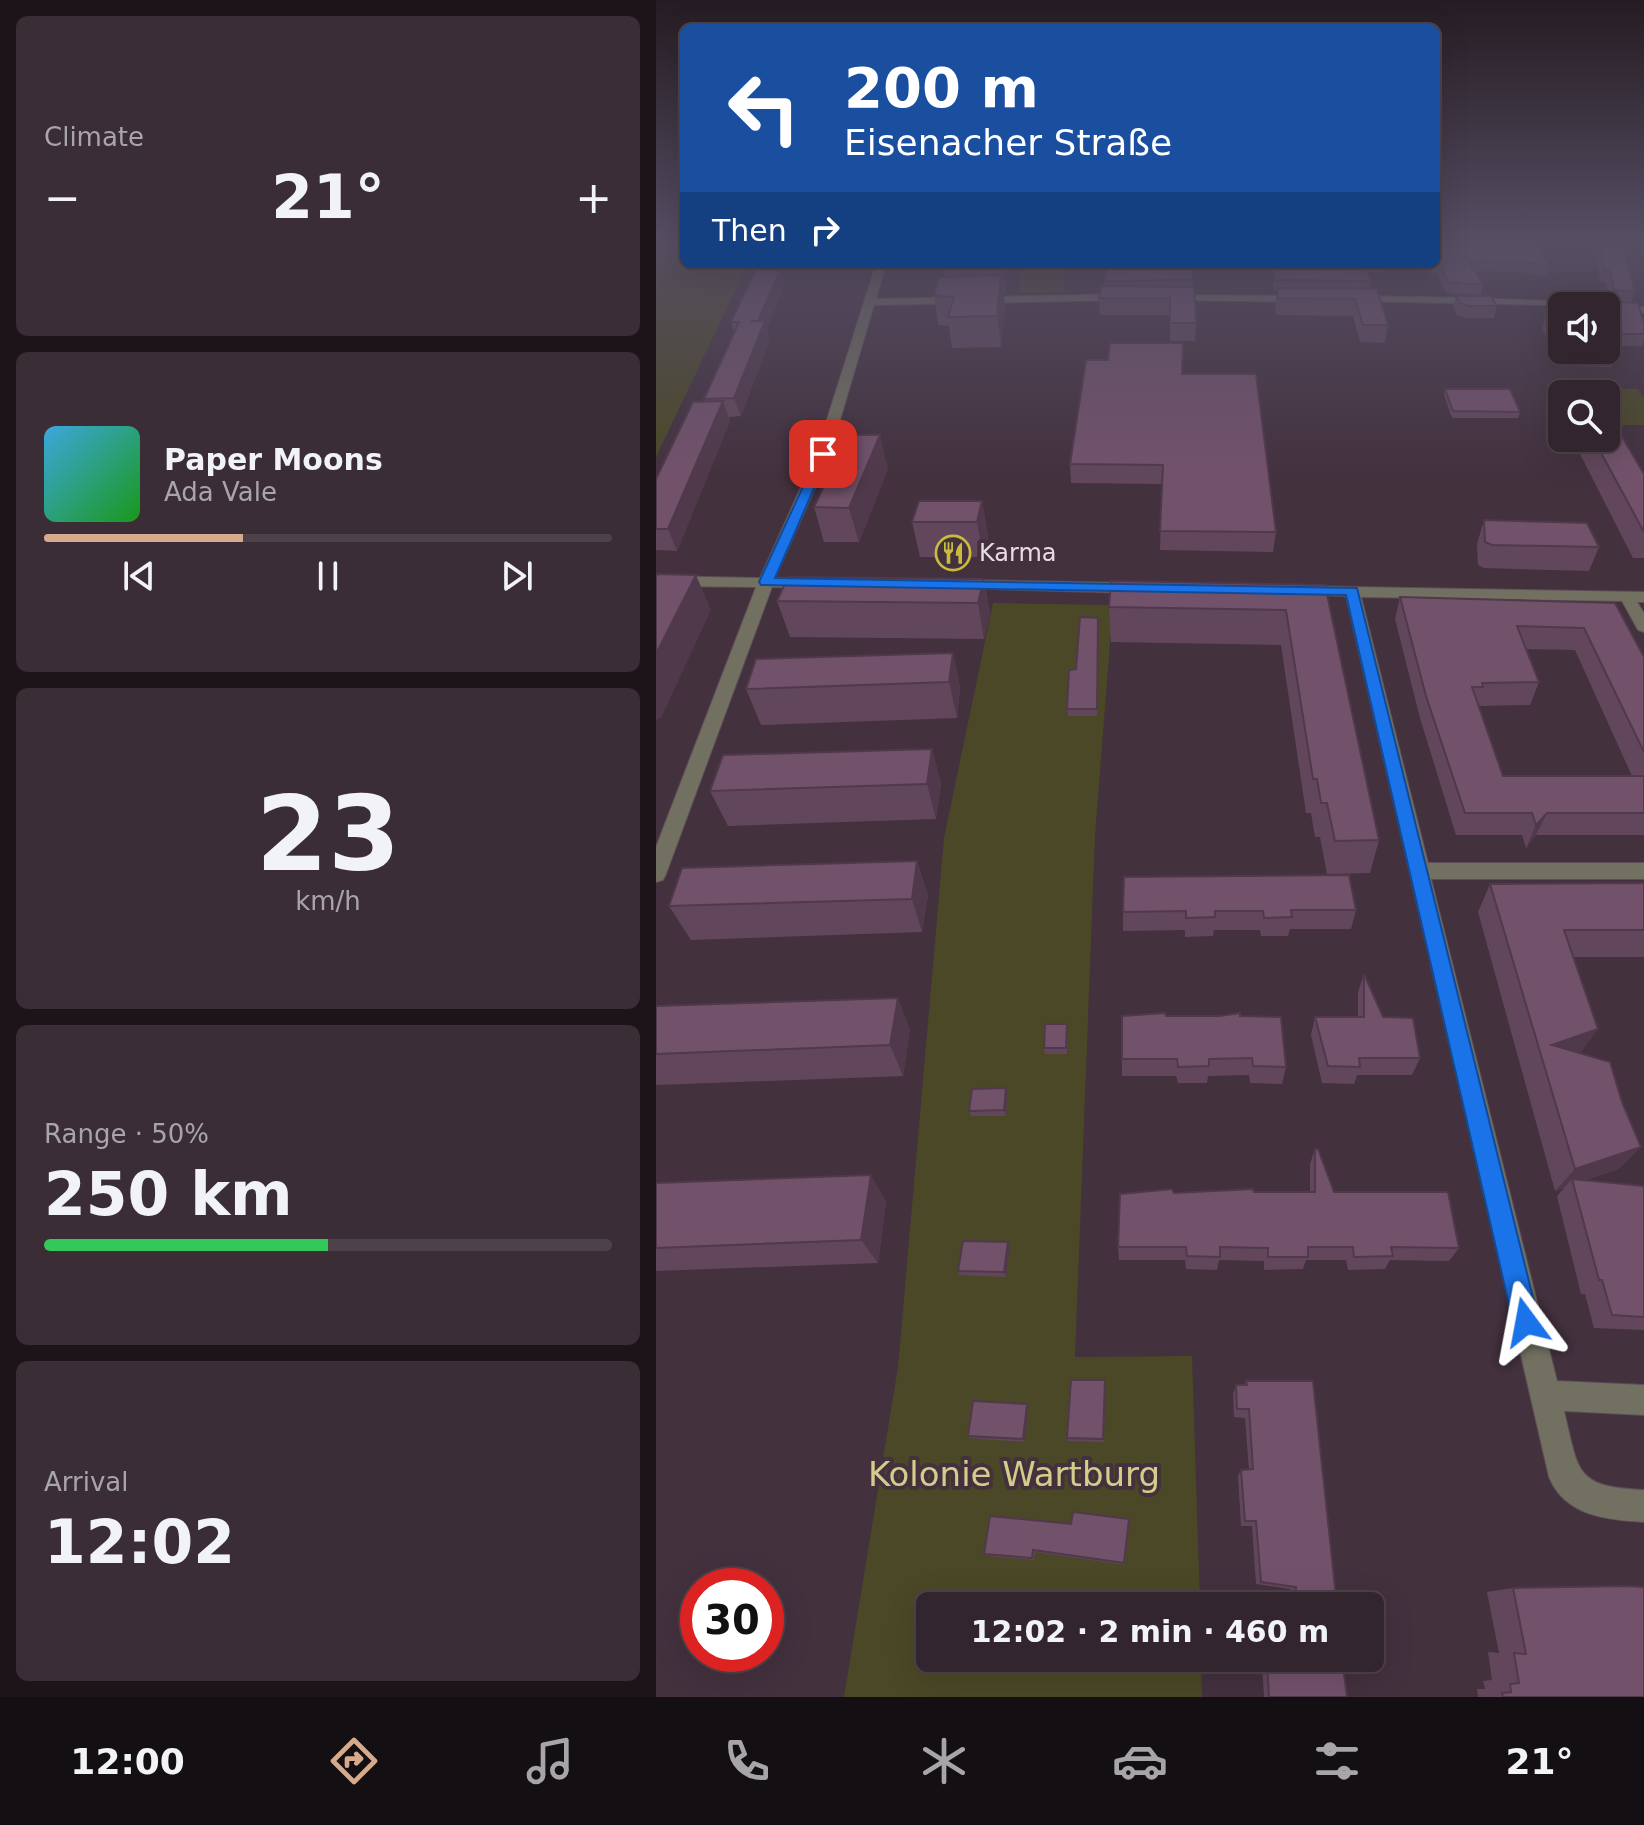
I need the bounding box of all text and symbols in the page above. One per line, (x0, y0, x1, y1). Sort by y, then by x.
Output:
text: 200 m (844, 55, 1039, 120)
icon: left (712, 56, 816, 160)
text: Climate (44, 122, 144, 152)
text: Eisenacher Straße (844, 122, 1172, 163)
text: 21° (271, 162, 385, 232)
text: − (44, 172, 81, 223)
text: + (575, 172, 612, 223)
icon: right (803, 208, 847, 252)
text: Then (712, 213, 787, 248)
map controls (1548, 292, 1620, 452)
button: sound (1548, 292, 1620, 364)
button: search (1548, 380, 1620, 452)
pin (789, 420, 857, 488)
icon: arrive (801, 432, 845, 476)
text: Paper Moons (164, 442, 383, 477)
text: Ada Vale (164, 477, 277, 507)
restaurant icon: Karma (934, 534, 972, 572)
place label: Karma (979, 539, 1057, 567)
icon: previous (117, 554, 161, 598)
icon: pause (306, 554, 350, 598)
icon: next (495, 554, 539, 598)
text: 23 (256, 773, 400, 895)
text: km/h (295, 886, 361, 916)
text: Range · 50% (44, 1119, 209, 1149)
text: 250 km (44, 1159, 293, 1229)
position arrow (1484, 1280, 1568, 1364)
park label: Kolonie Wartburg (868, 1454, 1160, 1494)
text: Arrival (44, 1467, 128, 1497)
text: 12:02 (44, 1507, 235, 1577)
speed limit sign: 30 (680, 1568, 784, 1672)
text: 12:02 · 2 min · 460 m (971, 1614, 1329, 1649)
icon: directions (326, 1733, 382, 1789)
icon: music (522, 1733, 578, 1789)
icon: phone (719, 1733, 775, 1789)
icon: climate (916, 1733, 972, 1789)
icon: car (1112, 1733, 1168, 1789)
icon: filters (1309, 1733, 1365, 1789)
text: 12:00 (70, 1741, 185, 1782)
text: 21° (1506, 1741, 1574, 1782)

